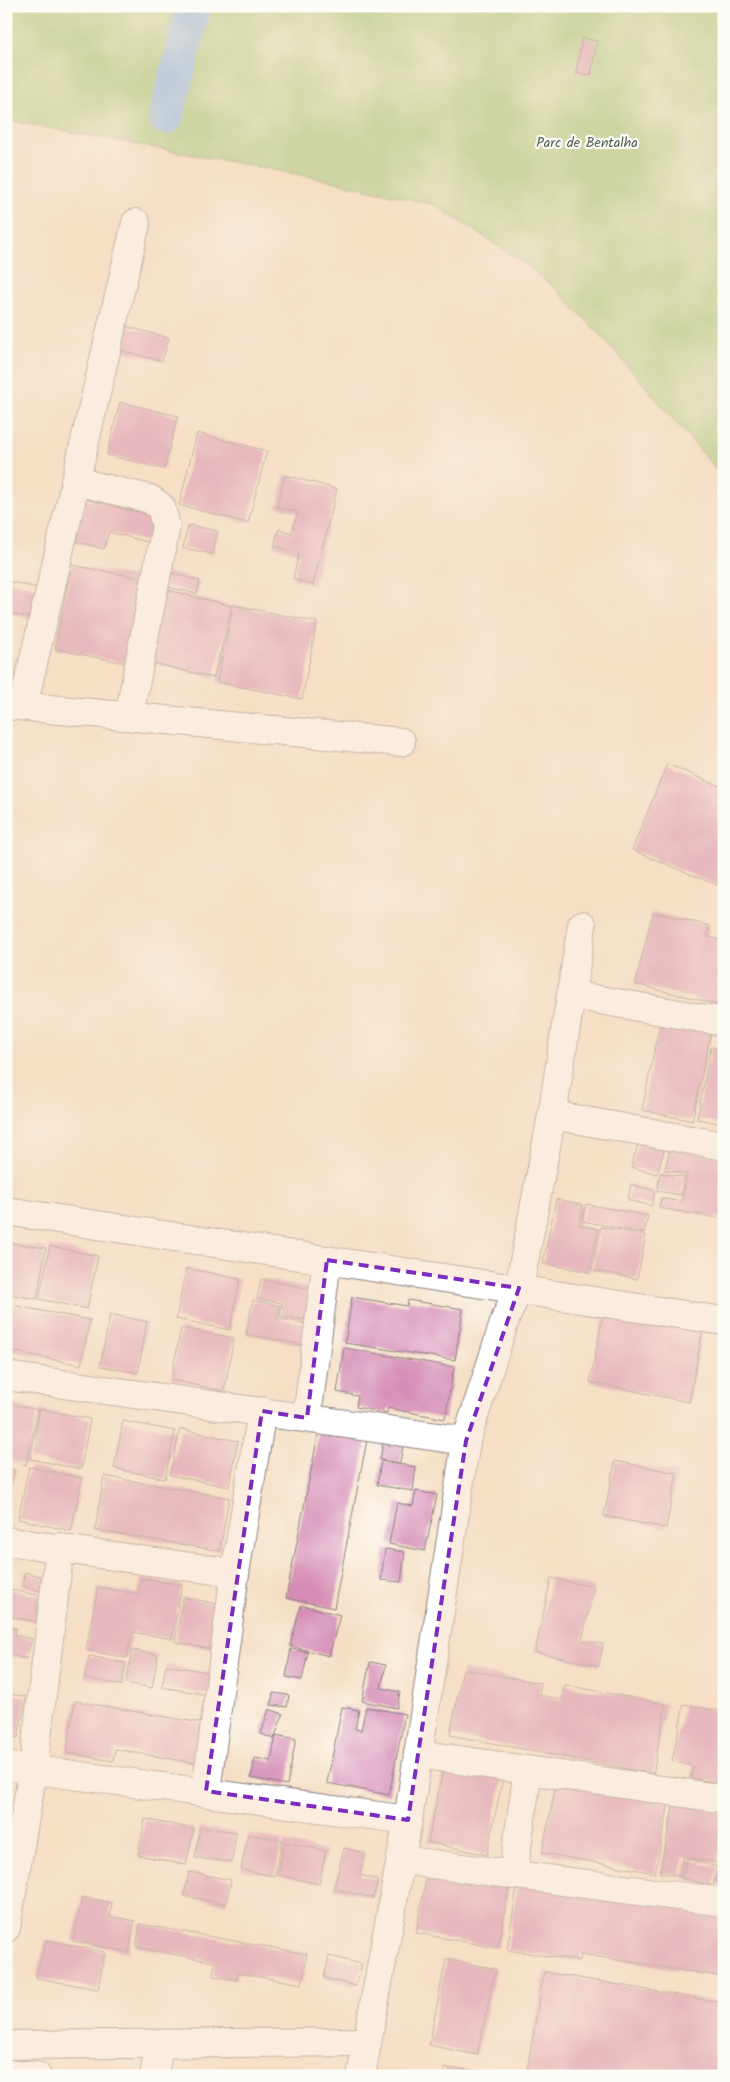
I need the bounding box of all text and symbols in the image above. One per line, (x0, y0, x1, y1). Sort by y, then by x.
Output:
park label: Parc de Bentalha (536, 132, 638, 154)

